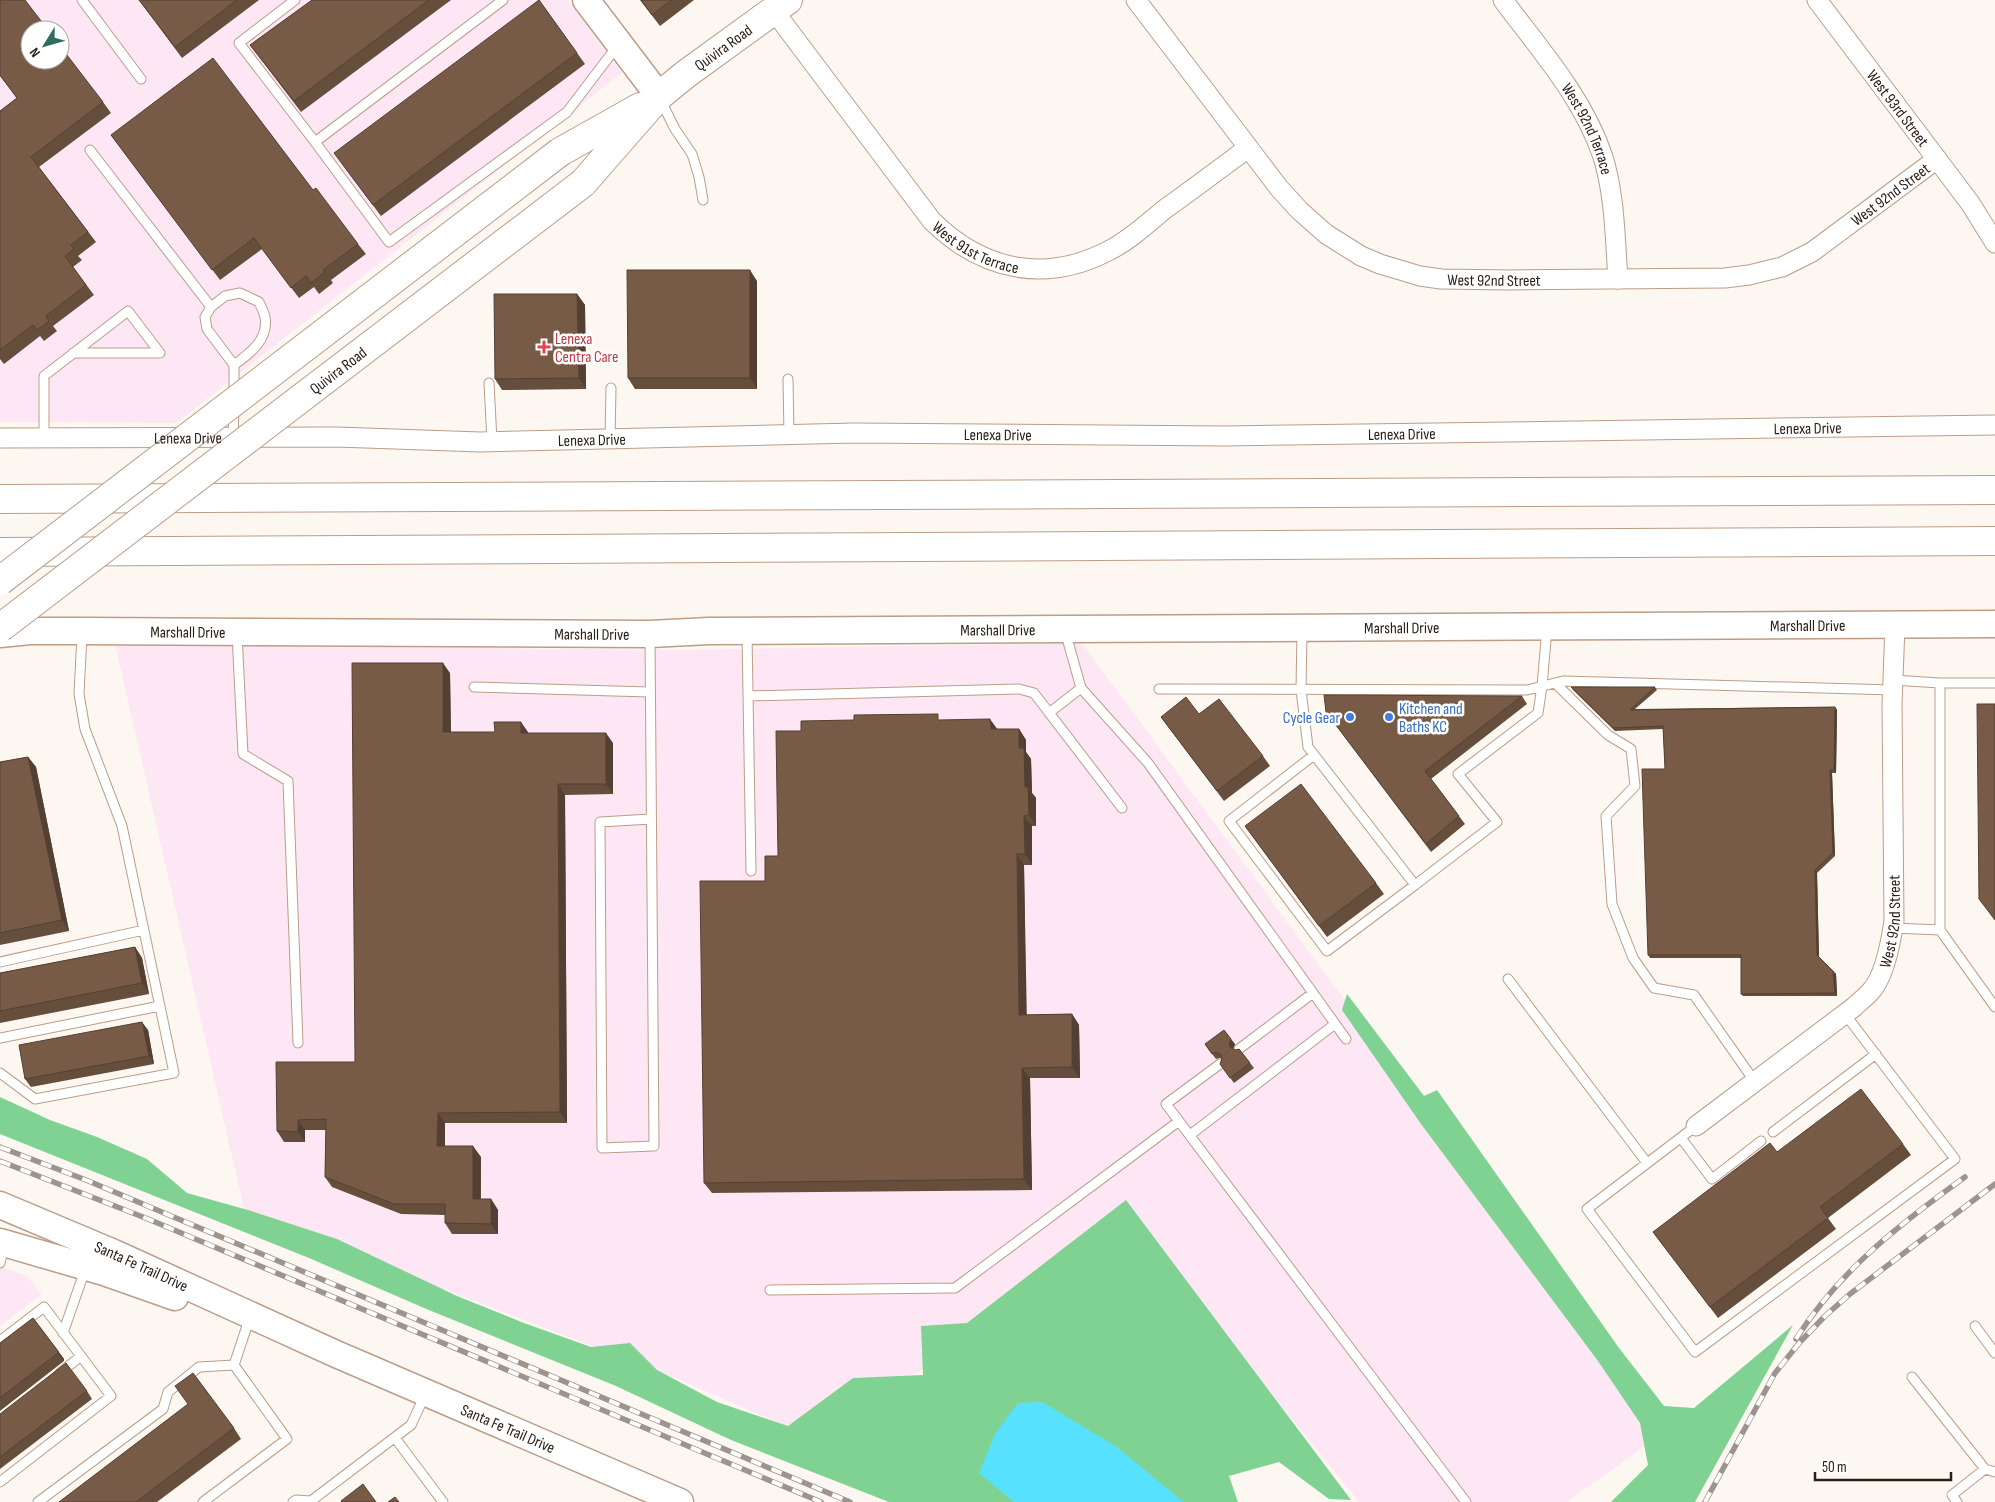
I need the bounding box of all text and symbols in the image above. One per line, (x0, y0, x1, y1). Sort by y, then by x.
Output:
north arrow (20, 20, 70, 70)
street label: Quivira Road (691, 21, 756, 76)
text: N (26, 44, 44, 61)
street label: West 93rd Street (1862, 67, 1932, 151)
street label: West 92nd Terrace (1557, 80, 1615, 177)
street label: West 92nd Street (1848, 160, 1934, 231)
street label: West 91st Terrace (928, 218, 1020, 278)
street label: West 92nd Street (1447, 271, 1541, 291)
place label: Lenexa Centra Care (555, 330, 618, 367)
marker: Lenexa Centra Care (537, 340, 551, 354)
street label: Quivira Road (307, 344, 371, 399)
street label: Lenexa Drive (1774, 419, 1842, 439)
street label: Lenexa Drive (1368, 425, 1436, 445)
street label: Lenexa Drive (964, 426, 1032, 445)
street label: Lenexa Drive (154, 429, 222, 449)
street label: Lenexa Drive (558, 430, 626, 451)
street label: Marshall Drive (1770, 617, 1845, 636)
street label: Marshall Drive (1364, 619, 1439, 638)
street label: Marshall Drive (960, 621, 1035, 641)
street label: Marshall Drive (150, 623, 226, 643)
street label: Marshall Drive (554, 625, 630, 645)
place label: Kitchen and Baths KC (1399, 700, 1463, 737)
place label: Cycle Gear (1283, 709, 1340, 728)
marker: Cycle Gear (1344, 711, 1356, 723)
marker: Kitchen and Baths KC (1383, 711, 1395, 723)
street label: West 92nd Street (1876, 875, 1905, 970)
street label: Santa Fe Trail Drive (91, 1238, 191, 1296)
street label: Santa Fe Trail Drive (458, 1401, 558, 1458)
scale bar (1815, 1450, 1951, 1482)
text: 50 m (1822, 1458, 1847, 1477)

